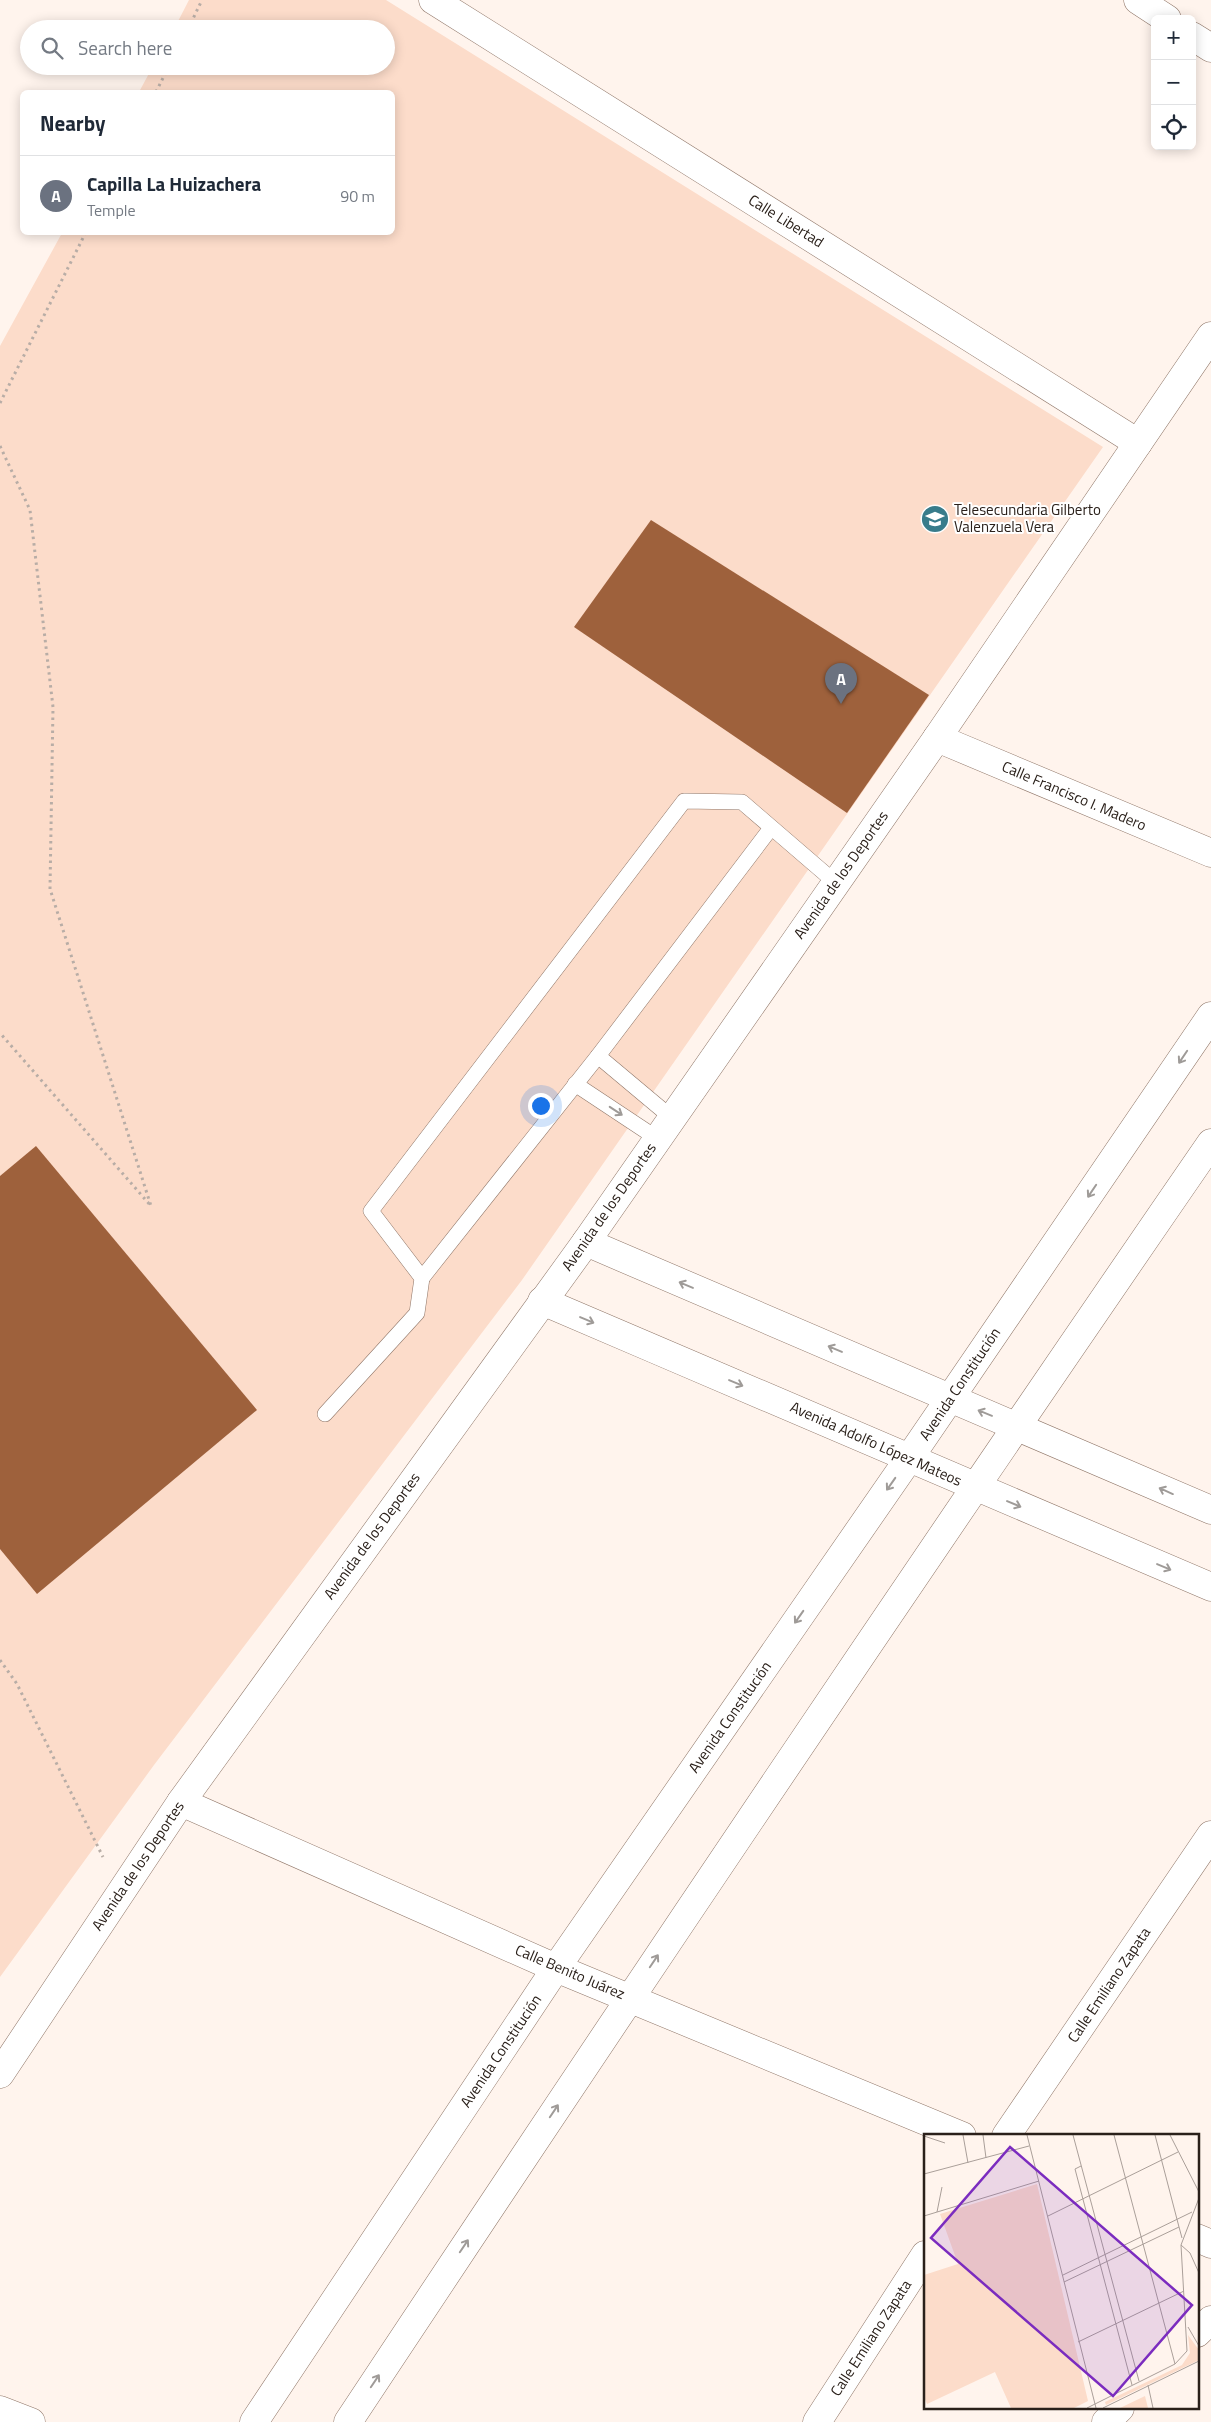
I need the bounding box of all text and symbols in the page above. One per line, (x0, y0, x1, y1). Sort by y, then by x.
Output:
map controls (1151, 15, 1196, 150)
button: + (1151, 15, 1196, 60)
search box (20, 20, 395, 75)
text: Search here (78, 33, 172, 62)
icon: search (38, 34, 66, 62)
button: − (1151, 60, 1196, 105)
button: locate (1151, 105, 1196, 150)
text: Nearby (40, 107, 105, 139)
text: Capilla La Huizachera (87, 169, 261, 198)
text: A (51, 184, 61, 208)
text: 90 m (340, 184, 375, 208)
street label: Calle Libertad (744, 188, 829, 253)
text: Temple (87, 198, 136, 222)
place label: Telesecundaria Gilberto Valenzuela Vera (954, 498, 1101, 538)
school or university icon: Telesecundaria Gilberto Valenzuela Vera (920, 504, 950, 534)
pin: A (825, 663, 857, 704)
street label: Calle Francisco I. Madero (998, 755, 1150, 836)
street label: Avenida de los Deportes (788, 806, 894, 944)
one-way arrow (1178, 1049, 1188, 1063)
your location (528, 1093, 554, 1119)
one-way arrow (608, 1106, 622, 1116)
street label: Avenida de los Deportes (556, 1138, 662, 1276)
one-way arrow (1087, 1183, 1097, 1197)
one-way arrow (679, 1280, 694, 1290)
one-way arrow (579, 1315, 594, 1325)
street label: Avenida Constitución (913, 1323, 1006, 1445)
one-way arrow (828, 1344, 843, 1354)
one-way arrow (728, 1379, 743, 1389)
street label: Avenida Adolfo López Mateos (787, 1395, 966, 1492)
one-way arrow (978, 1407, 993, 1417)
street label: Avenida de los Deportes (318, 1467, 426, 1604)
one-way arrow (886, 1477, 896, 1491)
one-way arrow (1159, 1485, 1174, 1495)
one-way arrow (1006, 1500, 1021, 1509)
one-way arrow (1156, 1563, 1171, 1572)
one-way arrow (794, 1610, 804, 1624)
street label: Avenida Constitución (682, 1656, 777, 1777)
street label: Avenida de los Deportes (86, 1796, 190, 1935)
street label: Calle Emiliano Zapata (1061, 1922, 1156, 2047)
street label: Calle Benito Juárez (512, 1938, 629, 2005)
one-way arrow (649, 1954, 659, 1968)
street label: Avenida Constitución (454, 1990, 547, 2112)
one-way arrow (549, 2104, 559, 2118)
inset map (924, 2134, 1198, 2410)
one-way arrow (459, 2239, 470, 2253)
street label: Calle Emiliano Zapata (824, 2274, 917, 2401)
one-way arrow (370, 2375, 380, 2389)

